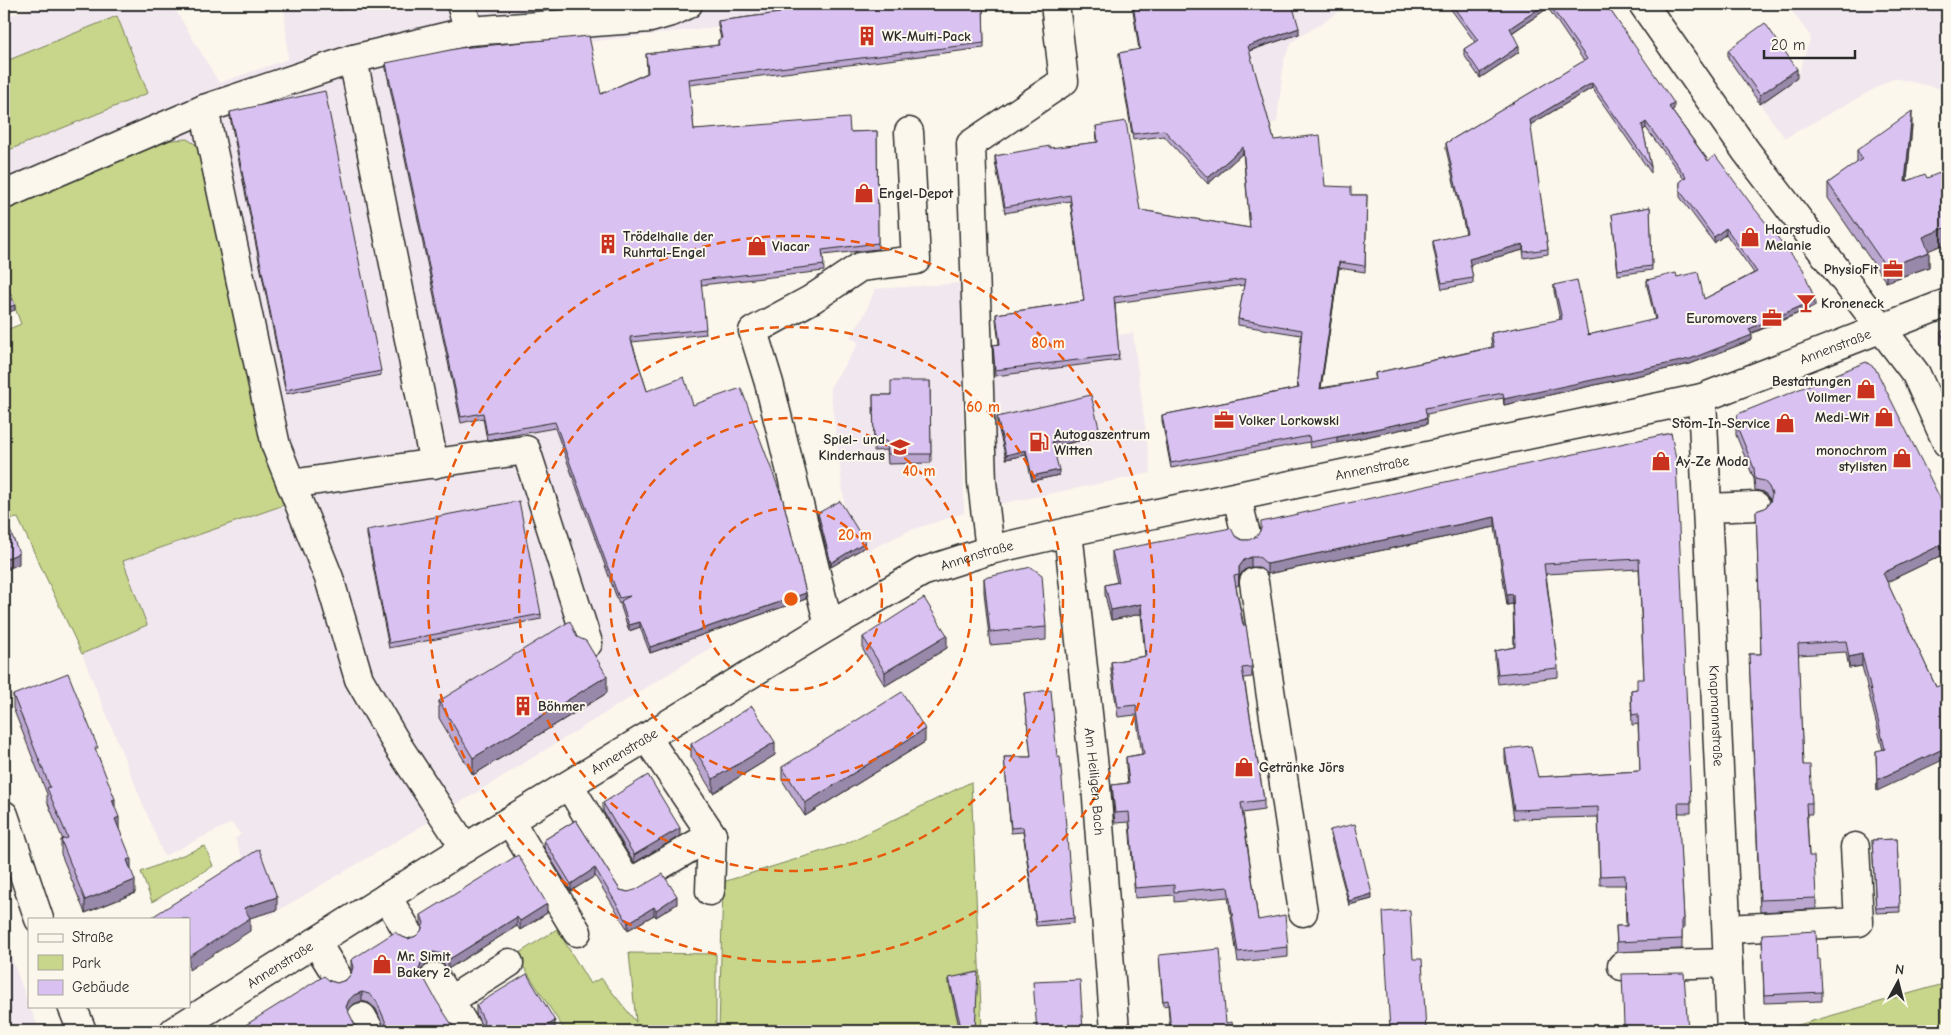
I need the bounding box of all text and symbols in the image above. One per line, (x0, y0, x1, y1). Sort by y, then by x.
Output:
building icon: WK-Multi-Pack (856, 25, 878, 47)
place label: WK-Multi-Pack (882, 28, 971, 45)
scale bar (1764, 28, 1855, 60)
text: 20 m (1771, 36, 1805, 54)
shop icon: Engel-Depot (853, 182, 875, 204)
place label: Engel-Depot (879, 185, 954, 202)
place label: Haarstudio Melanie (1765, 221, 1831, 254)
shop icon: Haarstudio Melanie (1739, 226, 1761, 248)
place label: Trödelhalle der Ruhrtal-Engel (623, 228, 713, 261)
building icon: Trödelhalle der Ruhrtal-Engel (597, 233, 619, 255)
shop icon: Viacar (746, 235, 768, 257)
place label: Viacar (772, 238, 810, 255)
office icon: PhysioFit (1882, 258, 1904, 280)
place label: PhysioFit (1824, 261, 1878, 278)
bar icon: Kroneneck (1795, 292, 1817, 314)
place label: Kroneneck (1821, 295, 1884, 312)
office icon: Euromovers (1761, 307, 1783, 329)
place label: Euromovers (1686, 310, 1757, 327)
street label: Annenstraße (1797, 325, 1873, 368)
text: 80 m (1031, 334, 1065, 352)
place label: Bestattungen Vollmer (1772, 373, 1851, 406)
shop icon: Bestattungen Vollmer (1855, 378, 1877, 400)
text: 60 m (966, 398, 1000, 416)
shop icon: Medi-Wit (1873, 406, 1895, 428)
office icon: Volker Lorkowski (1213, 409, 1235, 431)
place label: Medi-Wit (1815, 409, 1869, 426)
place label: Volker Lorkowski (1239, 412, 1339, 429)
shop icon: Stom-In-Service (1774, 412, 1796, 434)
place label: Stom-In-Service (1672, 415, 1770, 432)
place label: Autogaszentrum Witten (1054, 426, 1150, 459)
place label: Spiel- und Kinderhaus (819, 431, 885, 464)
fuel station icon: Autogaszentrum Witten (1028, 431, 1050, 453)
school or university icon: Spiel- und Kinderhaus (889, 436, 911, 458)
place label: monochrom stylisten (1816, 442, 1887, 475)
shop icon: monochrom stylisten (1891, 447, 1913, 469)
shop icon: Ay-Ze Moda (1650, 450, 1672, 472)
street label: Annenstraße (1334, 452, 1411, 484)
place label: Ay-Ze Moda (1676, 453, 1749, 470)
text: 40 m (903, 462, 936, 480)
text: 20 m (838, 526, 872, 544)
street label: Annenstraße (938, 536, 1015, 574)
centre of rings (782, 590, 800, 608)
street label: Knapmannstraße (1706, 665, 1727, 767)
building icon: Böhmer (512, 695, 534, 717)
place label: Böhmer (538, 698, 585, 715)
street label: Annenstraße (587, 724, 661, 778)
street label: Am Heiligen Bach (1081, 727, 1108, 836)
shop icon: Getränke Jörs (1233, 756, 1255, 778)
place label: Getränke Jörs (1259, 759, 1344, 776)
legend (28, 918, 190, 1008)
text: Straße (72, 928, 114, 946)
street label: Annenstraße (243, 937, 316, 992)
place label: Mr. Simit Bakery 2 (397, 948, 451, 981)
shop icon: Mr. Simit Bakery 2 (371, 953, 393, 975)
text: Park (72, 954, 101, 972)
north arrow (1874, 958, 1924, 1008)
text: N (1894, 961, 1905, 979)
text: Gebäude (72, 978, 130, 996)

